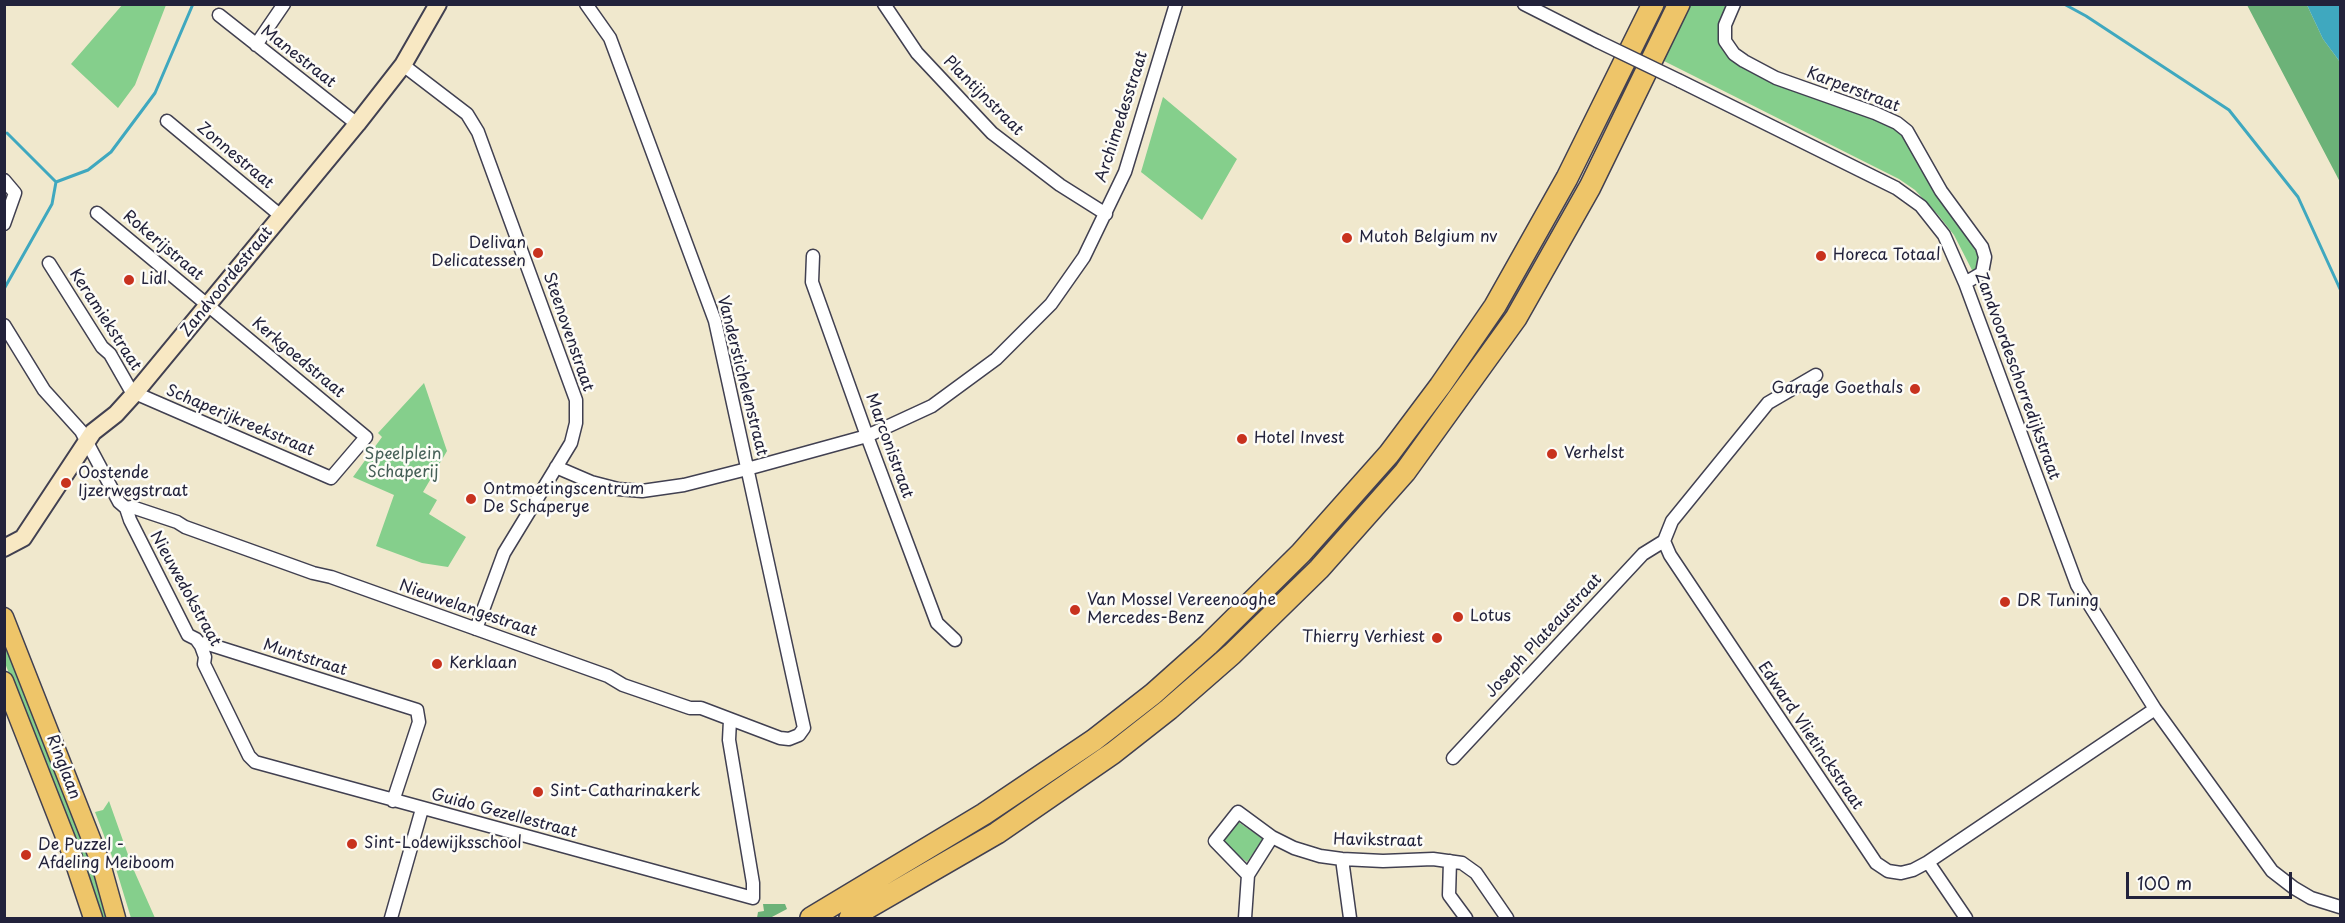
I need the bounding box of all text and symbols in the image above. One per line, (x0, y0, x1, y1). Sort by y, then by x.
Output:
street label: Manestraat (257, 22, 339, 92)
street label: Archimedesstraat (1092, 49, 1152, 185)
street label: Plantijnstraat (939, 52, 1027, 140)
street label: Karperstraat (1804, 63, 1902, 117)
street label: Zonnestraat (193, 119, 277, 193)
street label: Rokerijstraat (119, 207, 207, 285)
street label: Zandvoordestraat (177, 223, 277, 341)
place label: Mutoh Belgium nv (1359, 228, 1497, 248)
marker: Mutoh Belgium nv (1340, 231, 1354, 245)
place label: Delivan Delicatessen (431, 234, 526, 272)
marker: Delivan Delicatessen (531, 246, 545, 260)
place label: Horeca Totaal (1833, 246, 1941, 266)
marker: Horeca Totaal (1814, 249, 1828, 263)
street label: Keramiekstraat (65, 266, 145, 374)
street label: Zandvoordeschorredijkstraat (1970, 269, 2064, 483)
place label: Lidl (141, 270, 167, 290)
street label: Steenovenstraat (539, 270, 597, 394)
marker: Lidl (122, 273, 136, 287)
street label: Vanderstichelenstraat (713, 294, 771, 458)
street label: Kerkgoedstraat (248, 314, 348, 402)
place label: Garage Goethals (1772, 379, 1903, 399)
street label: Schaperijkreekstraat (163, 381, 317, 461)
marker: Garage Goethals (1908, 382, 1922, 396)
street label: Marconistraat (861, 391, 917, 501)
place label: Hotel Invest (1254, 429, 1344, 449)
marker: Hotel Invest (1235, 432, 1249, 446)
place label: Verhelst (1564, 444, 1624, 464)
park label: Speelplein Schaperij (365, 445, 441, 483)
marker: Verhelst (1545, 447, 1559, 461)
place label: Oostende Ijzerwegstraat (78, 464, 188, 502)
marker: Oostende Ijzerwegstraat (59, 476, 73, 490)
place label: Ontmoetingscentrum De Schaperye (483, 480, 644, 518)
marker: Ontmoetingscentrum De Schaperye (464, 492, 478, 506)
street label: Nieuwedokstraat (145, 528, 225, 650)
street label: Joseph Plateaustraat (1482, 570, 1606, 702)
street label: Nieuwelangestraat (397, 576, 539, 642)
place label: Van Mossel Vereenooghe Mercedes-Benz (1087, 591, 1276, 629)
place label: DR Tuning (2017, 592, 2099, 612)
marker: DR Tuning (1998, 595, 2012, 609)
marker: Van Mossel Vereenooghe Mercedes-Benz (1068, 603, 1082, 617)
place label: Lotus (1470, 607, 1511, 627)
marker: Lotus (1451, 610, 1465, 624)
place label: Thierry Verhiest (1302, 628, 1425, 648)
marker: Thierry Verhiest (1430, 631, 1444, 645)
street label: Muntstraat (261, 635, 349, 681)
place label: Kerklaan (449, 654, 517, 674)
marker: Kerklaan (430, 657, 444, 671)
street label: Edward Vlietinckstraat (1753, 658, 1867, 814)
street label: Ringlaan (42, 732, 84, 802)
place label: Sint-Catharinakerk (550, 782, 700, 802)
street label: Guido Gezellestraat (429, 785, 579, 843)
marker: Sint-Catharinakerk (531, 785, 545, 799)
street label: Havikstraat (1333, 831, 1423, 851)
place label: Sint-Lodewijksschool (364, 834, 522, 854)
place label: De Puzzel - Afdeling Meiboom (38, 836, 175, 874)
marker: Sint-Lodewijksschool (345, 837, 359, 851)
marker: De Puzzel - Afdeling Meiboom (19, 848, 33, 862)
scale bar (2129, 860, 2296, 898)
text: 100 m (2137, 869, 2192, 896)

